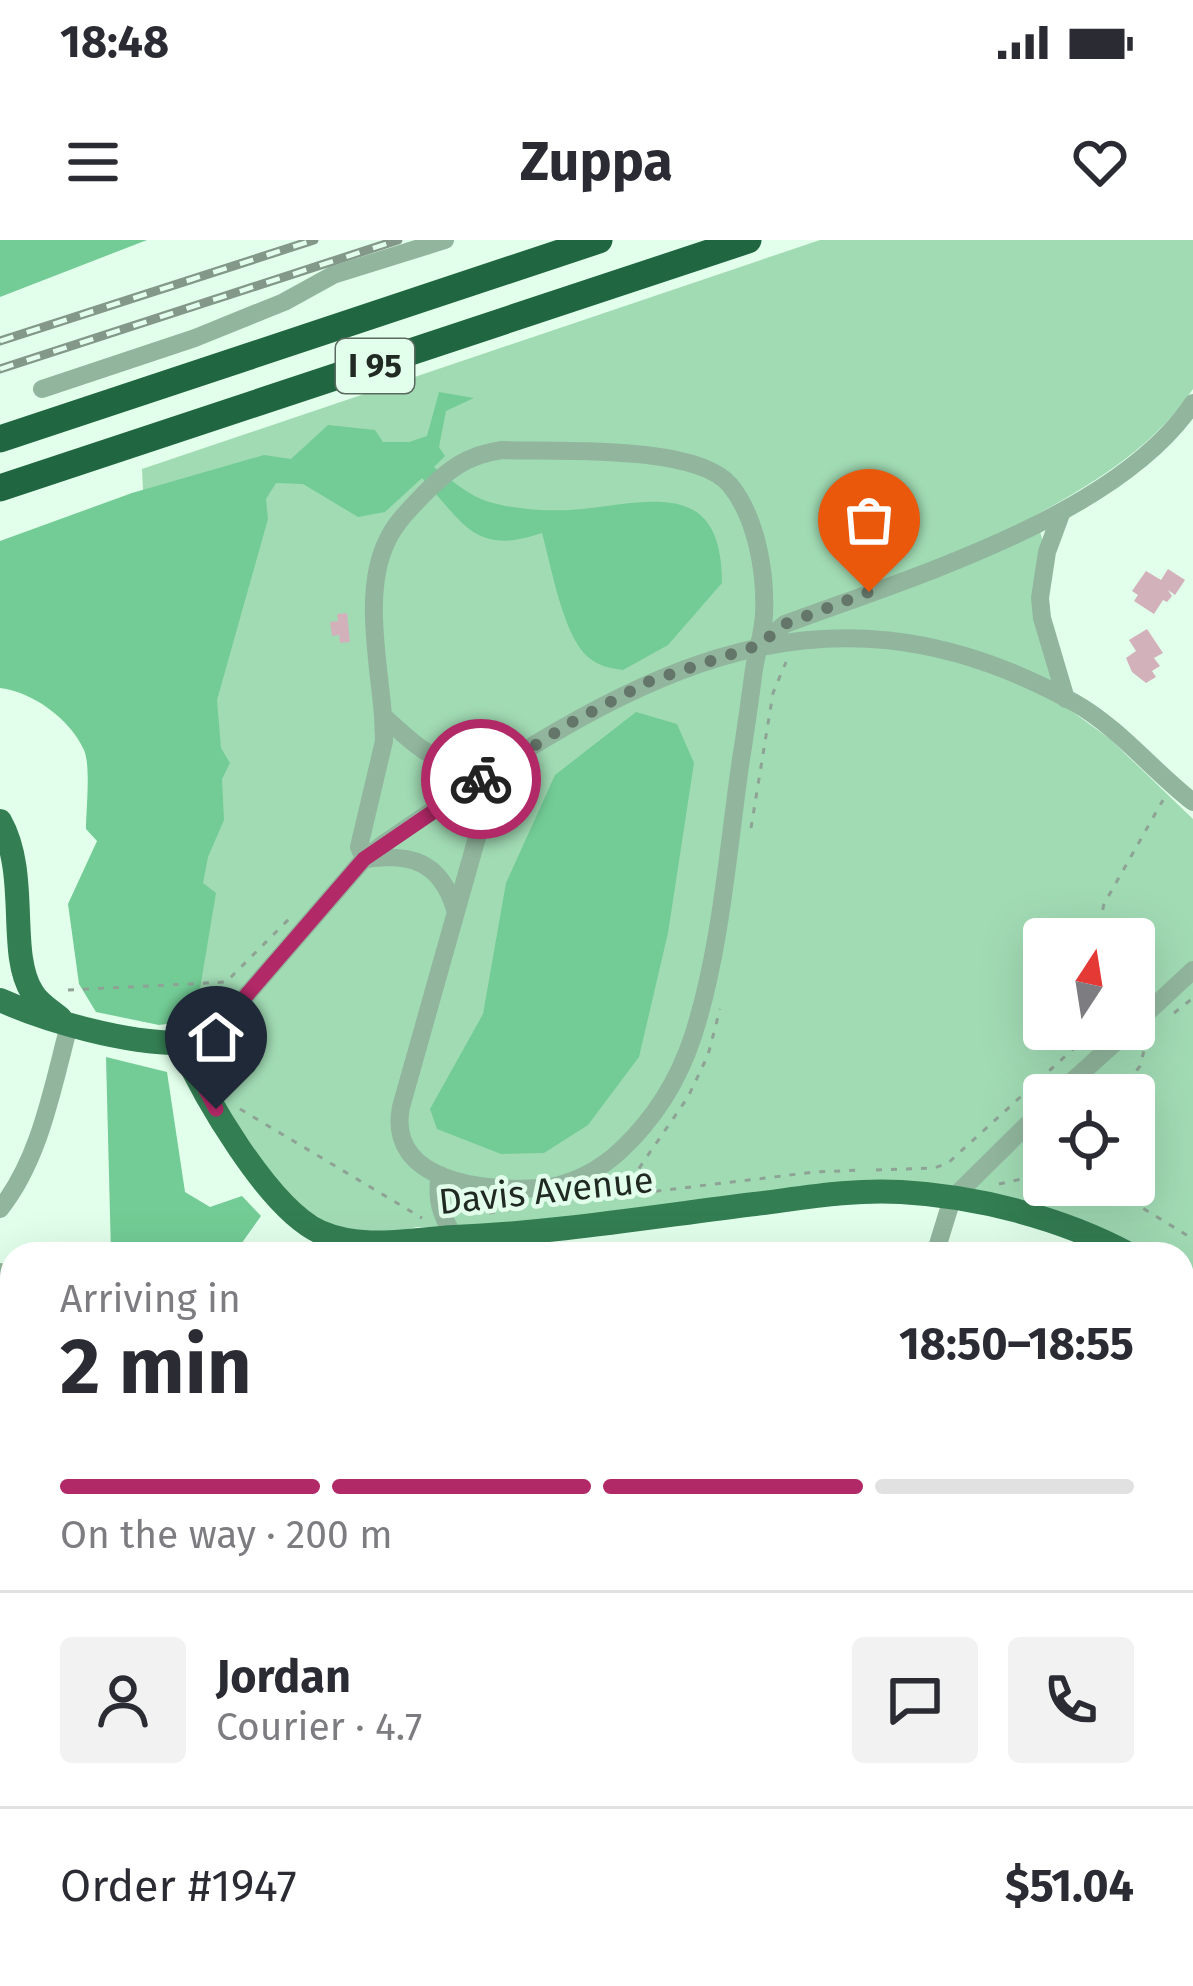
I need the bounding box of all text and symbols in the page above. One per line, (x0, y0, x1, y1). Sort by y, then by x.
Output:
text: 18:48 (60, 15, 169, 69)
icon: menu (60, 129, 126, 195)
icon: heart (1067, 129, 1133, 195)
text: Zuppa (520, 130, 673, 194)
road number: I 95 (336, 339, 414, 393)
pin (818, 469, 920, 592)
icon: bag (836, 487, 902, 553)
courier (421, 719, 541, 839)
icon: bike (448, 746, 514, 812)
north arrow (1023, 918, 1155, 1050)
map controls (1023, 918, 1155, 1206)
pin (165, 986, 267, 1109)
icon: home (183, 1004, 249, 1070)
button: locate (1023, 1074, 1155, 1206)
street label: Davis Avenue (437, 1158, 655, 1224)
text: Arriving in (60, 1276, 241, 1322)
text: 18:50–18:55 (899, 1317, 1134, 1371)
text: 2 min (60, 1320, 252, 1414)
text: On the way · 200 m (60, 1512, 393, 1558)
button: person (60, 1637, 186, 1763)
button: chat (852, 1637, 978, 1763)
button: phone (1008, 1637, 1134, 1763)
text: Jordan (216, 1650, 351, 1704)
text: Courier · 4.7 (216, 1704, 422, 1750)
text: Order #1947 (60, 1859, 297, 1913)
text: $51.04 (1005, 1859, 1134, 1913)

